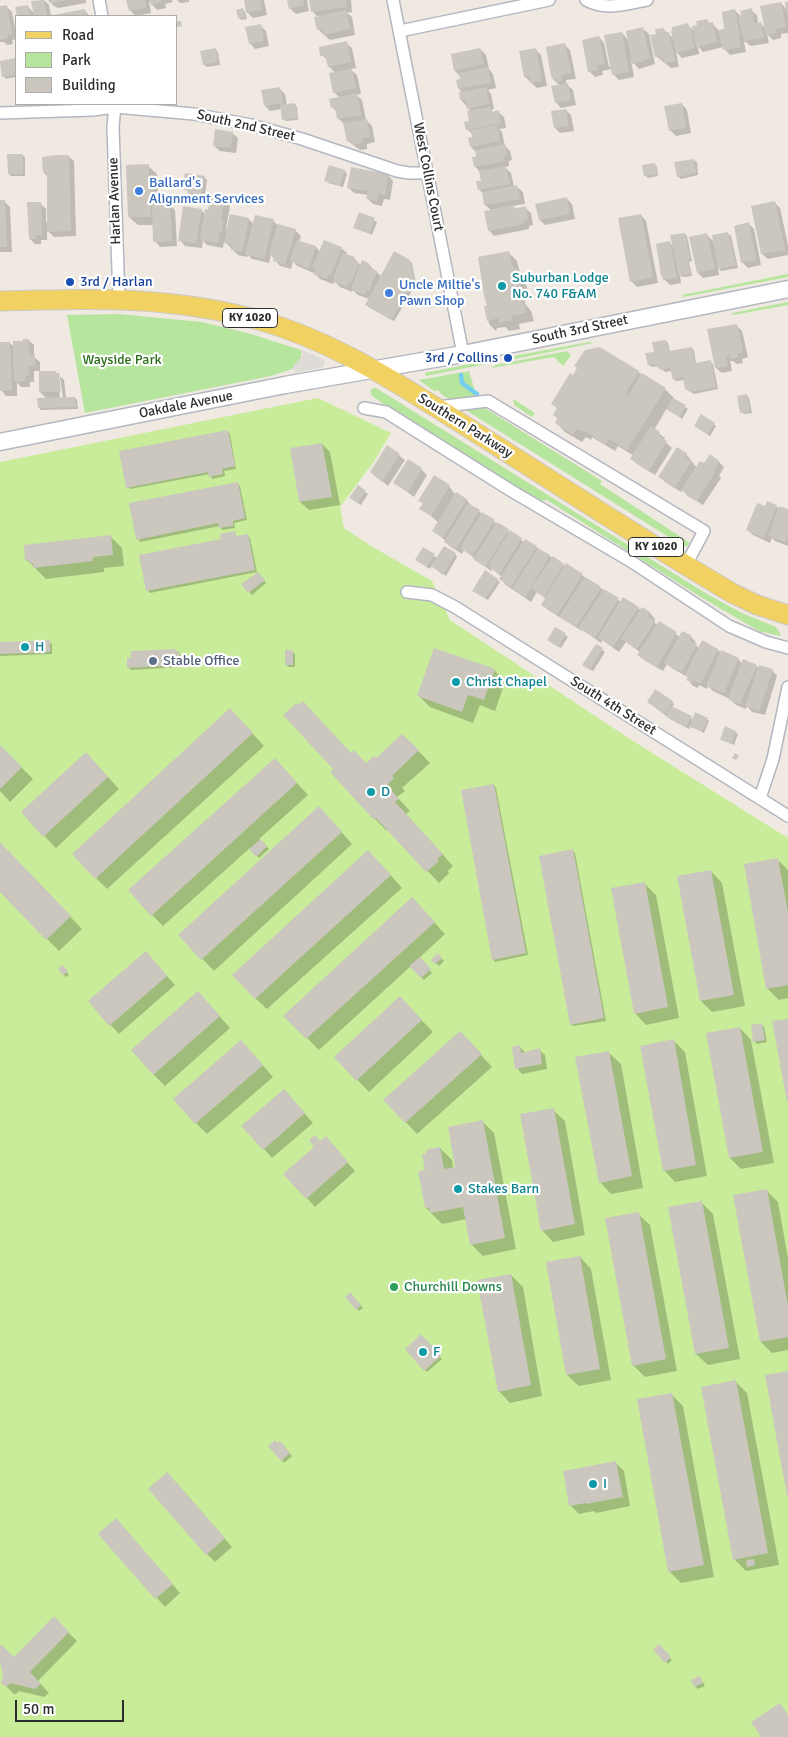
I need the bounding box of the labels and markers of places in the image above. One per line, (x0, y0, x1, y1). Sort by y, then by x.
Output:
place label: Ballard's Alignment Services (149, 175, 264, 208)
marker: Ballard's Alignment Services (133, 185, 145, 197)
place label: Suburban Lodge No. 740 F&AM (512, 270, 609, 302)
place label: 3rd / Harlan (80, 274, 153, 290)
marker: 3rd / Harlan (64, 276, 76, 288)
place label: Uncle Miltie's Pawn Shop (399, 277, 480, 310)
marker: Suburban Lodge No. 740 F&AM (496, 280, 508, 292)
marker: Uncle Miltie's Pawn Shop (383, 287, 395, 299)
place label: 3rd / Collins (425, 350, 498, 366)
marker: 3rd / Collins (502, 352, 514, 364)
place label: H (35, 639, 44, 655)
marker: H (19, 641, 31, 653)
place label: Stable Office (163, 653, 239, 669)
marker: Stable Office (147, 655, 159, 667)
place label: Christ Chapel (466, 674, 547, 690)
marker: Christ Chapel (450, 676, 462, 688)
place label: D (381, 784, 390, 800)
marker: D (365, 786, 377, 798)
place label: Stakes Barn (468, 1181, 539, 1197)
marker: Stakes Barn (452, 1183, 464, 1195)
place label: Churchill Downs (404, 1279, 502, 1295)
marker: Churchill Downs (388, 1281, 400, 1293)
place label: F (433, 1344, 440, 1360)
marker: F (417, 1346, 429, 1358)
place label: I (603, 1476, 607, 1492)
marker: I (587, 1478, 599, 1490)

